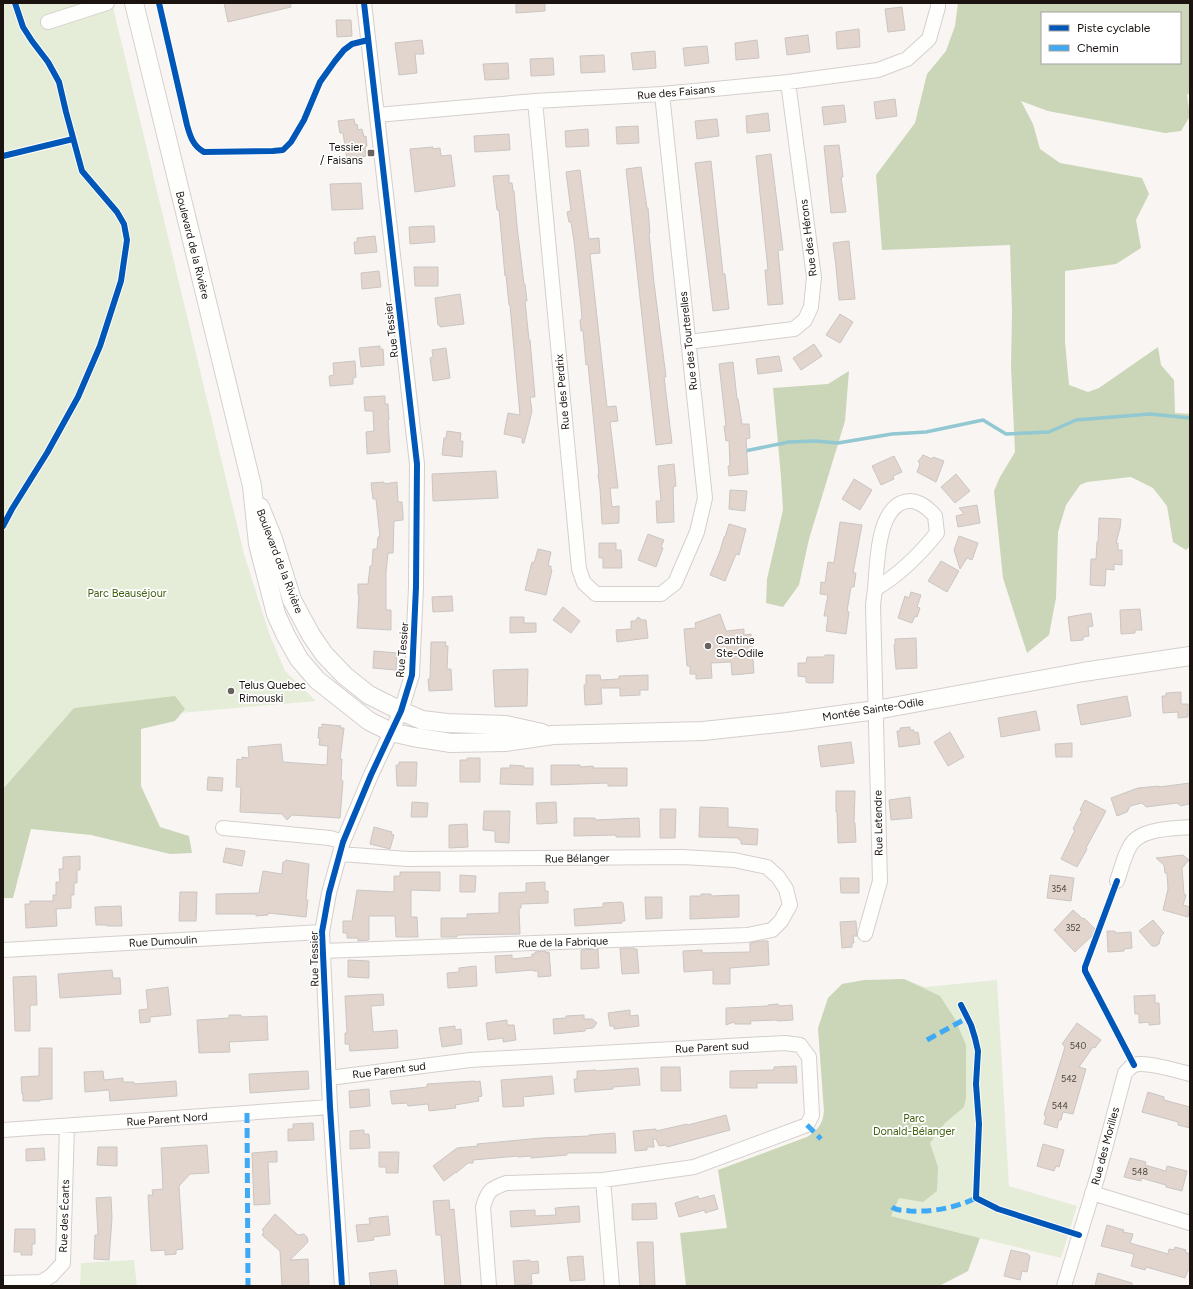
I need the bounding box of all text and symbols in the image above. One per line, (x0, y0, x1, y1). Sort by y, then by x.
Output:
legend (1041, 12, 1181, 64)
text: Piste cyclable (1077, 21, 1151, 35)
text: Chemin (1077, 41, 1119, 55)
street label: Rue des Faisans (637, 83, 716, 102)
place label: Tessier / Faisans (320, 141, 363, 167)
marker: Tessier / Faisans (366, 148, 376, 158)
street label: Boulevard de la Rivière (173, 190, 212, 301)
street label: Rue des Hérons (797, 199, 820, 277)
street label: Rue des Tourterelles (677, 291, 700, 391)
street label: Rue Tessier (382, 301, 401, 358)
street label: Rue des Perdrix (553, 353, 572, 430)
street label: Boulevard de la Rivière (254, 507, 305, 615)
park label: Parc Beauséjour (87, 587, 167, 600)
street label: Rue Tessier (394, 621, 411, 678)
place label: Cantine Ste-Odile (716, 634, 763, 660)
marker: Cantine Ste-Odile (703, 641, 713, 651)
place label: Telus Quebec Rimouski (239, 679, 306, 705)
marker: Telus Quebec Rimouski (226, 686, 236, 696)
street label: Montée Sainte-Odile (821, 695, 925, 724)
street label: Rue Letendre (871, 790, 886, 856)
street label: Rue Bélanger (544, 851, 610, 866)
house number: 354 (1051, 883, 1067, 894)
house number: 352 (1065, 922, 1081, 933)
street label: Rue Tessier (308, 931, 321, 987)
street label: Rue Dumoulin (129, 933, 198, 950)
street label: Rue de la Fabrique (518, 934, 608, 951)
street label: Rue Parent sud (675, 1039, 749, 1056)
house number: 540 (1070, 1040, 1086, 1051)
street label: Rue Parent sud (352, 1060, 427, 1081)
house number: 542 (1061, 1073, 1077, 1084)
house number: 544 (1052, 1100, 1069, 1111)
street label: Rue des Morilles (1089, 1106, 1122, 1186)
street label: Rue Parent Nord (126, 1110, 208, 1129)
park label: Parc Donald-Bélanger (873, 1112, 955, 1138)
house number: 548 (1132, 1166, 1149, 1177)
street label: Rue des Écarts (57, 1179, 72, 1253)

